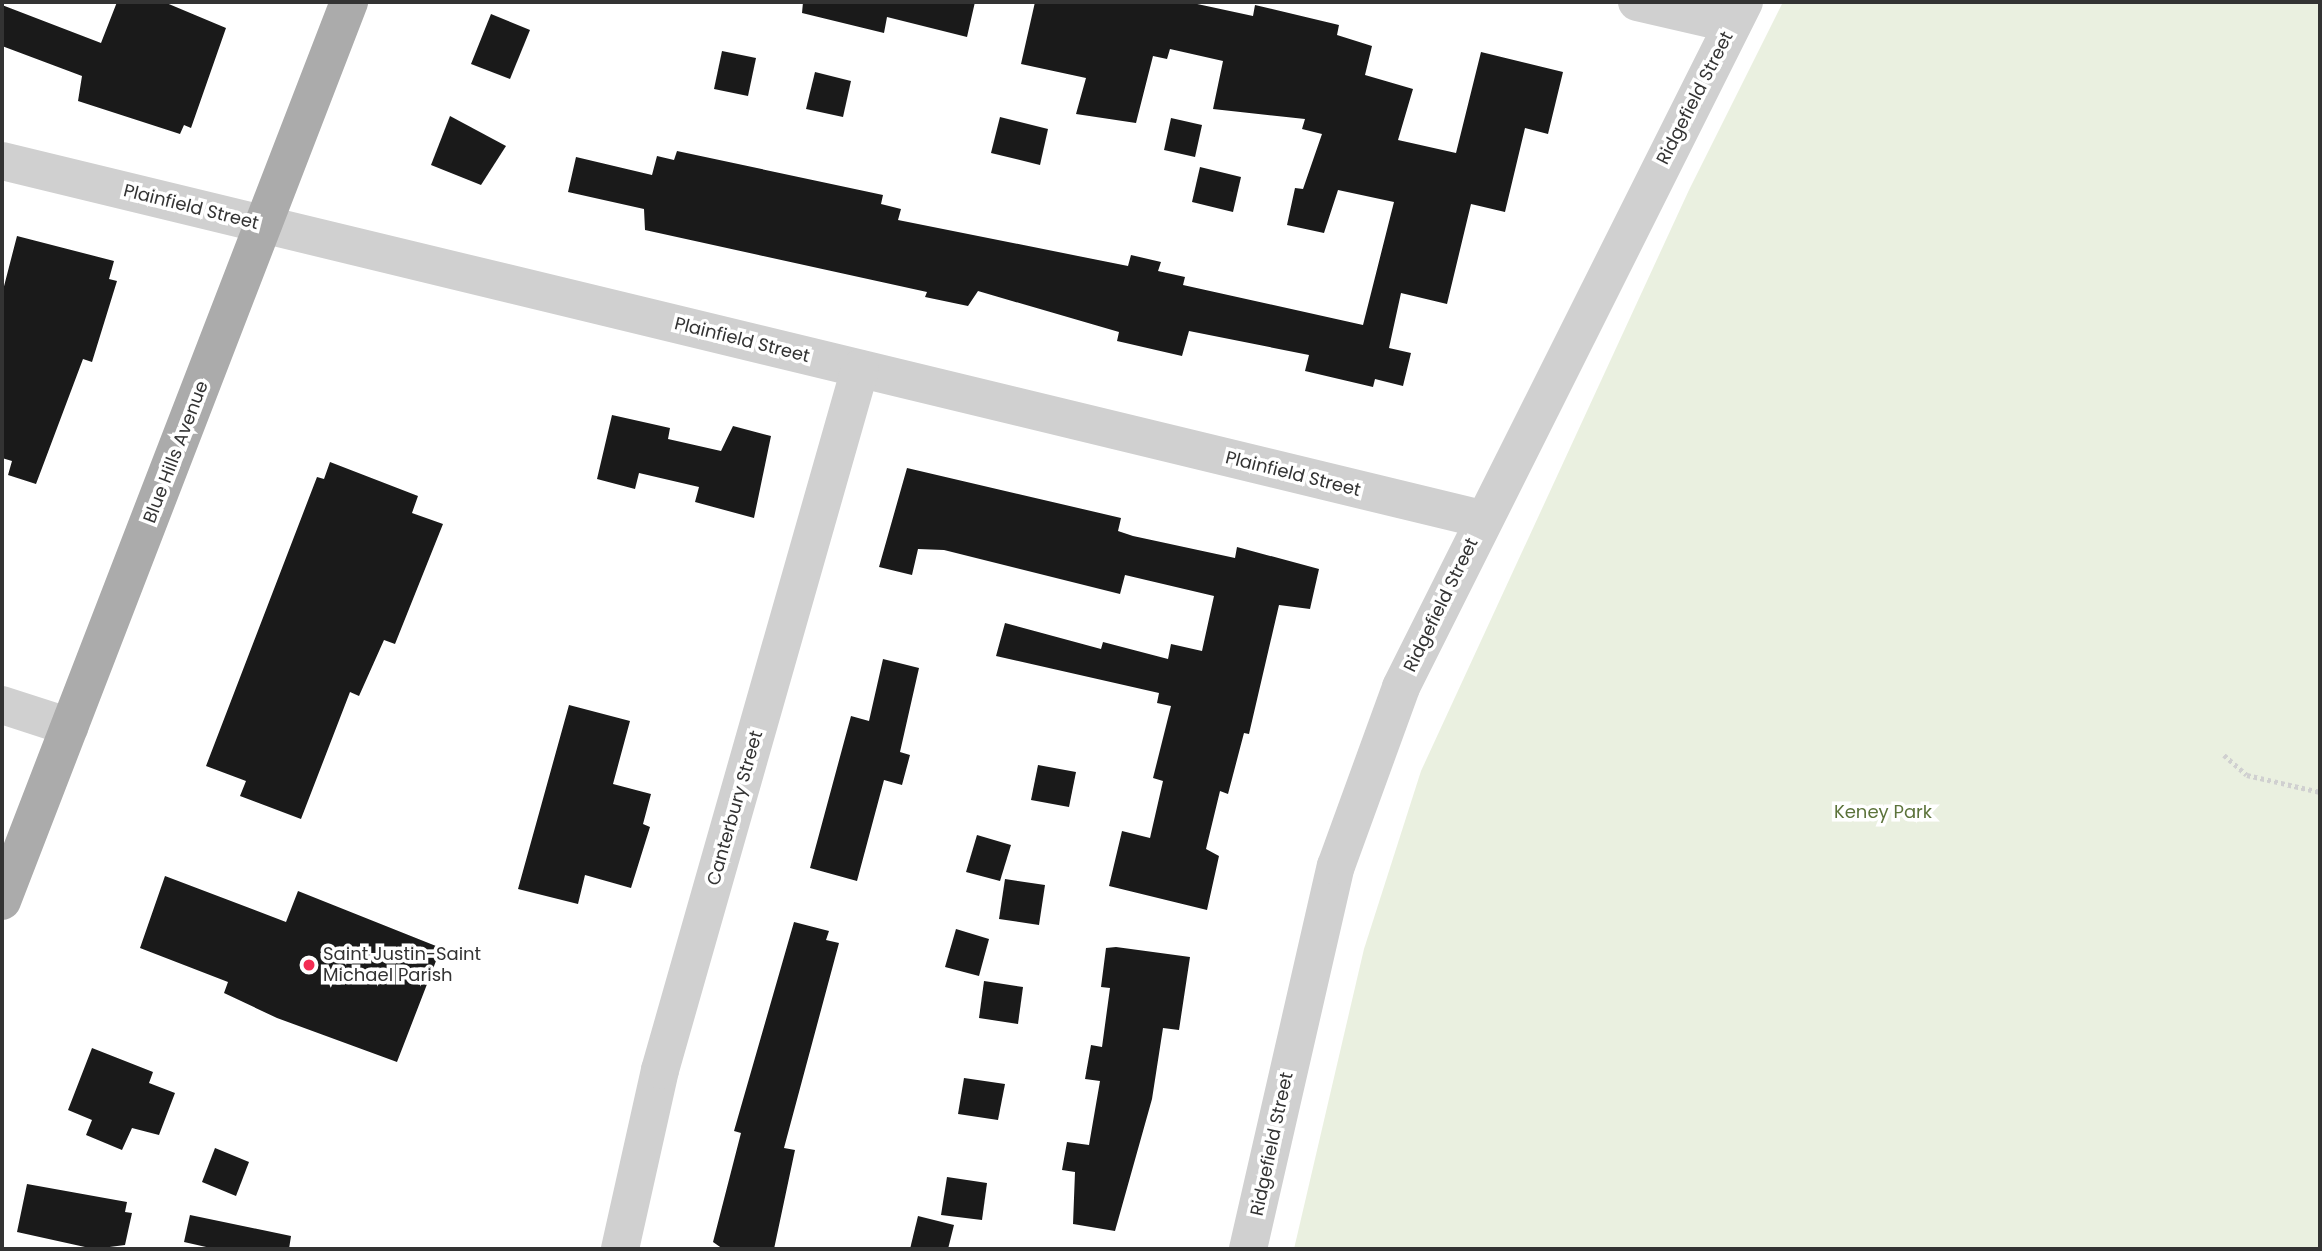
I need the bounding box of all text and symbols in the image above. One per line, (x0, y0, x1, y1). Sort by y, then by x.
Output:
street label: Ridgefield Street (1652, 28, 1738, 168)
street label: Plainfield Street (121, 180, 261, 234)
street label: Plainfield Street (672, 313, 812, 367)
street label: Blue Hills Avenue (139, 378, 213, 526)
street label: Plainfield Street (1223, 447, 1363, 501)
street label: Ridgefield Street (1399, 534, 1483, 676)
street label: Canterbury Street (703, 728, 767, 888)
park label: Keney Park (1834, 801, 1932, 823)
place label: Saint Justin-Saint Michael Parish (323, 944, 481, 986)
marker: Saint Justin-Saint Michael Parish (301, 957, 317, 973)
street label: Ridgefield Street (1246, 1070, 1298, 1218)

